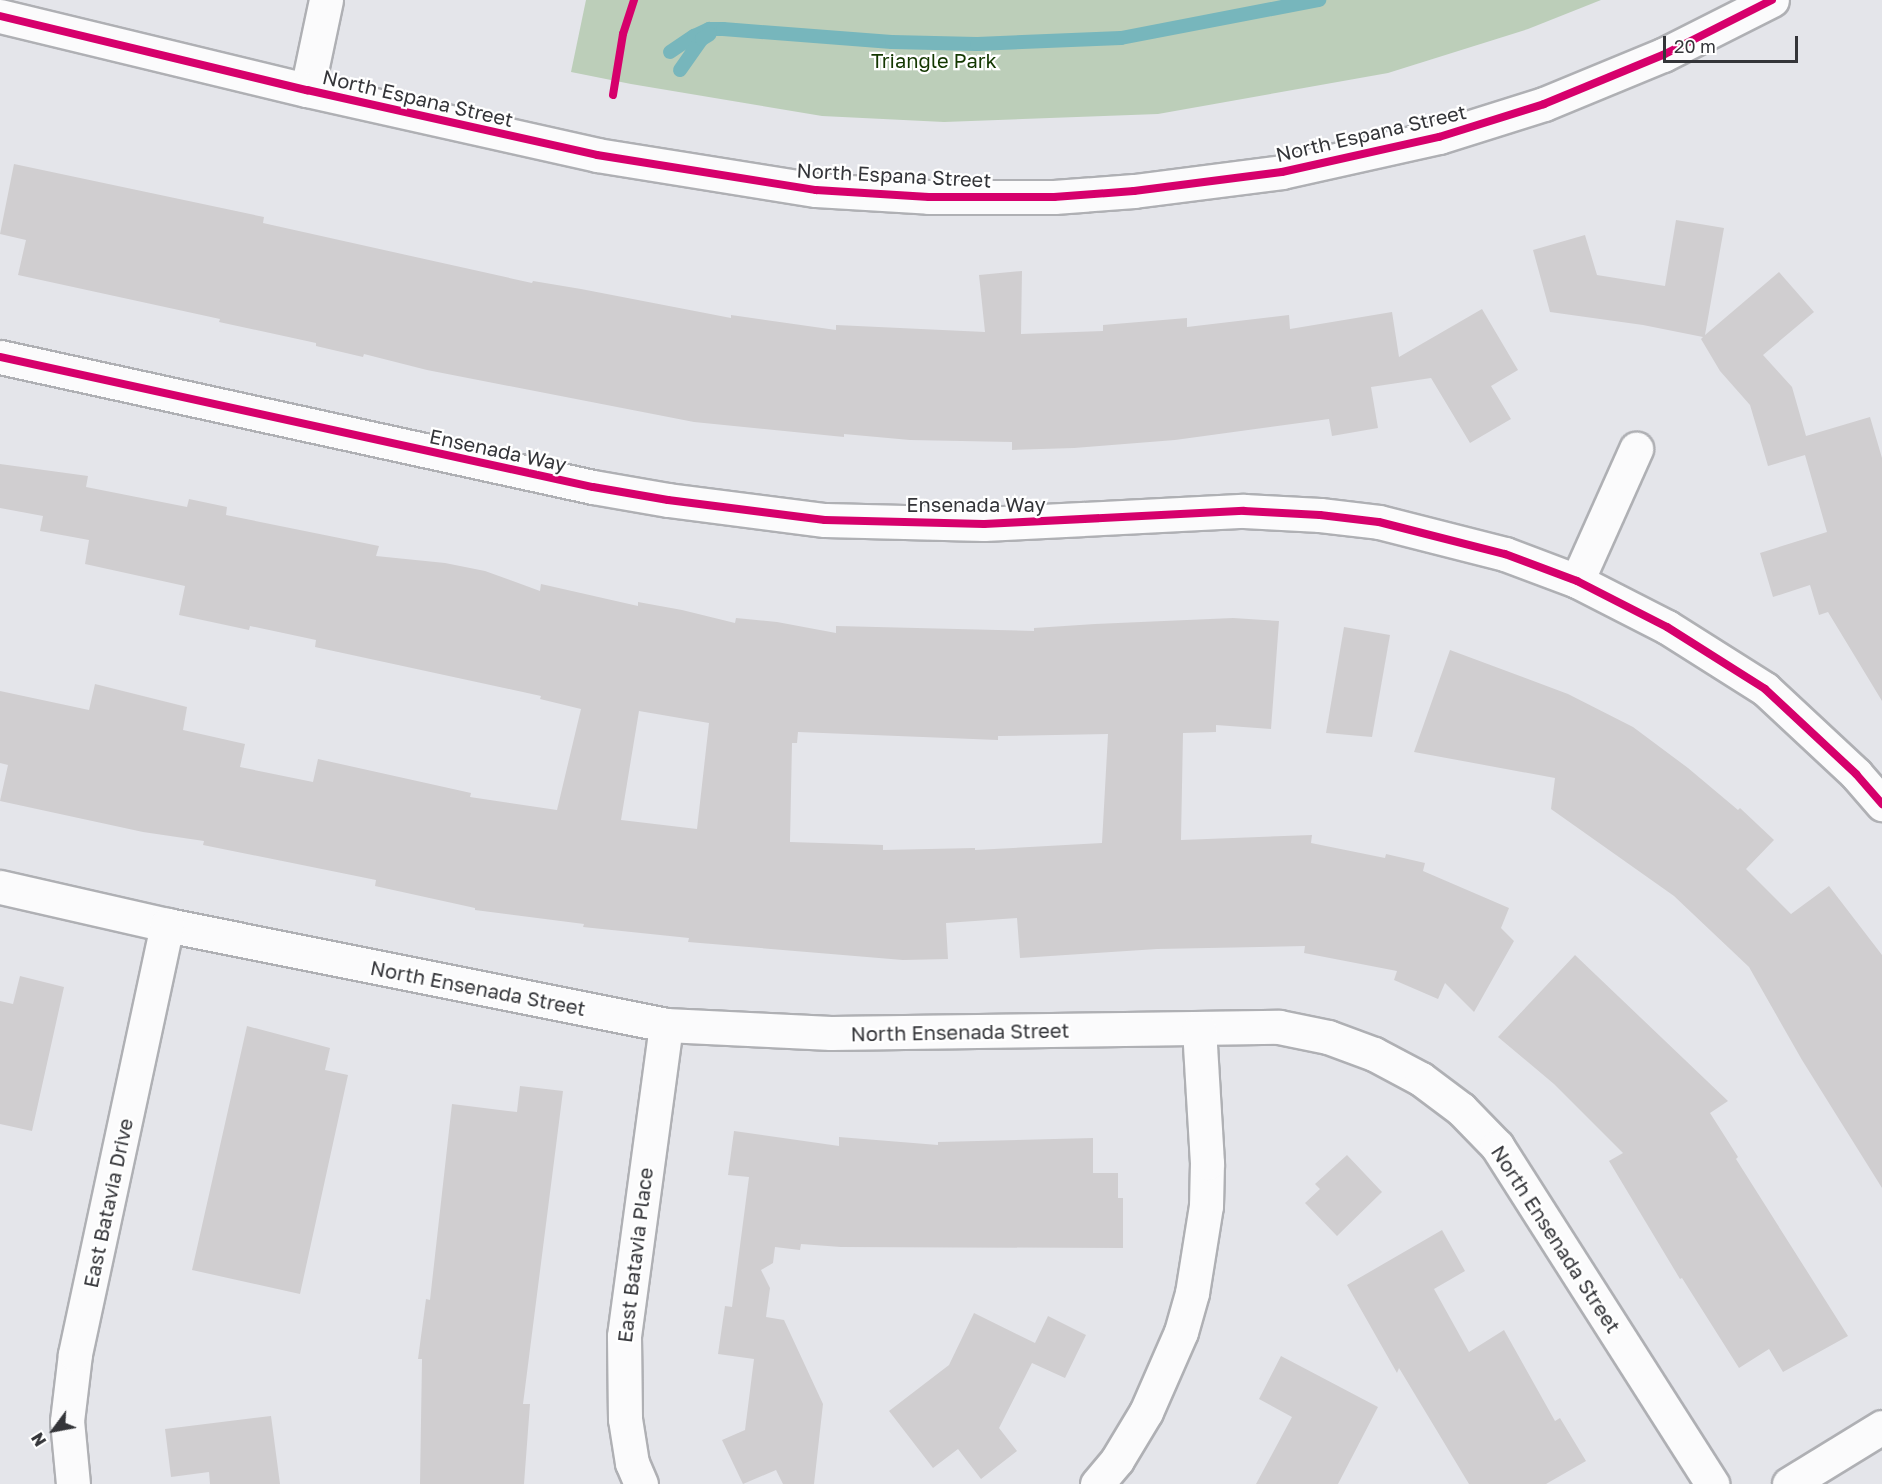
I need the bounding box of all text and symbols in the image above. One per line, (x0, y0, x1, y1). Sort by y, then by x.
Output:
scale bar (1666, 24, 1801, 62)
text: 20 m (1674, 35, 1716, 57)
park label: Triangle Park (871, 48, 997, 72)
street label: North Espana Street (320, 64, 516, 132)
street label: North Espana Street (1273, 99, 1469, 167)
street label: North Espana Street (796, 158, 992, 192)
street label: Ensenada Way (427, 424, 569, 476)
street label: Ensenada Way (906, 492, 1046, 516)
street label: North Ensenada Street (368, 955, 588, 1021)
street label: North Ensenada Street (850, 1018, 1070, 1046)
street label: East Batavia Drive (78, 1116, 138, 1290)
street label: North Ensenada Street (1486, 1141, 1626, 1337)
street label: East Batavia Place (612, 1166, 658, 1344)
north arrow (24, 1400, 84, 1460)
text: N (27, 1429, 50, 1450)

